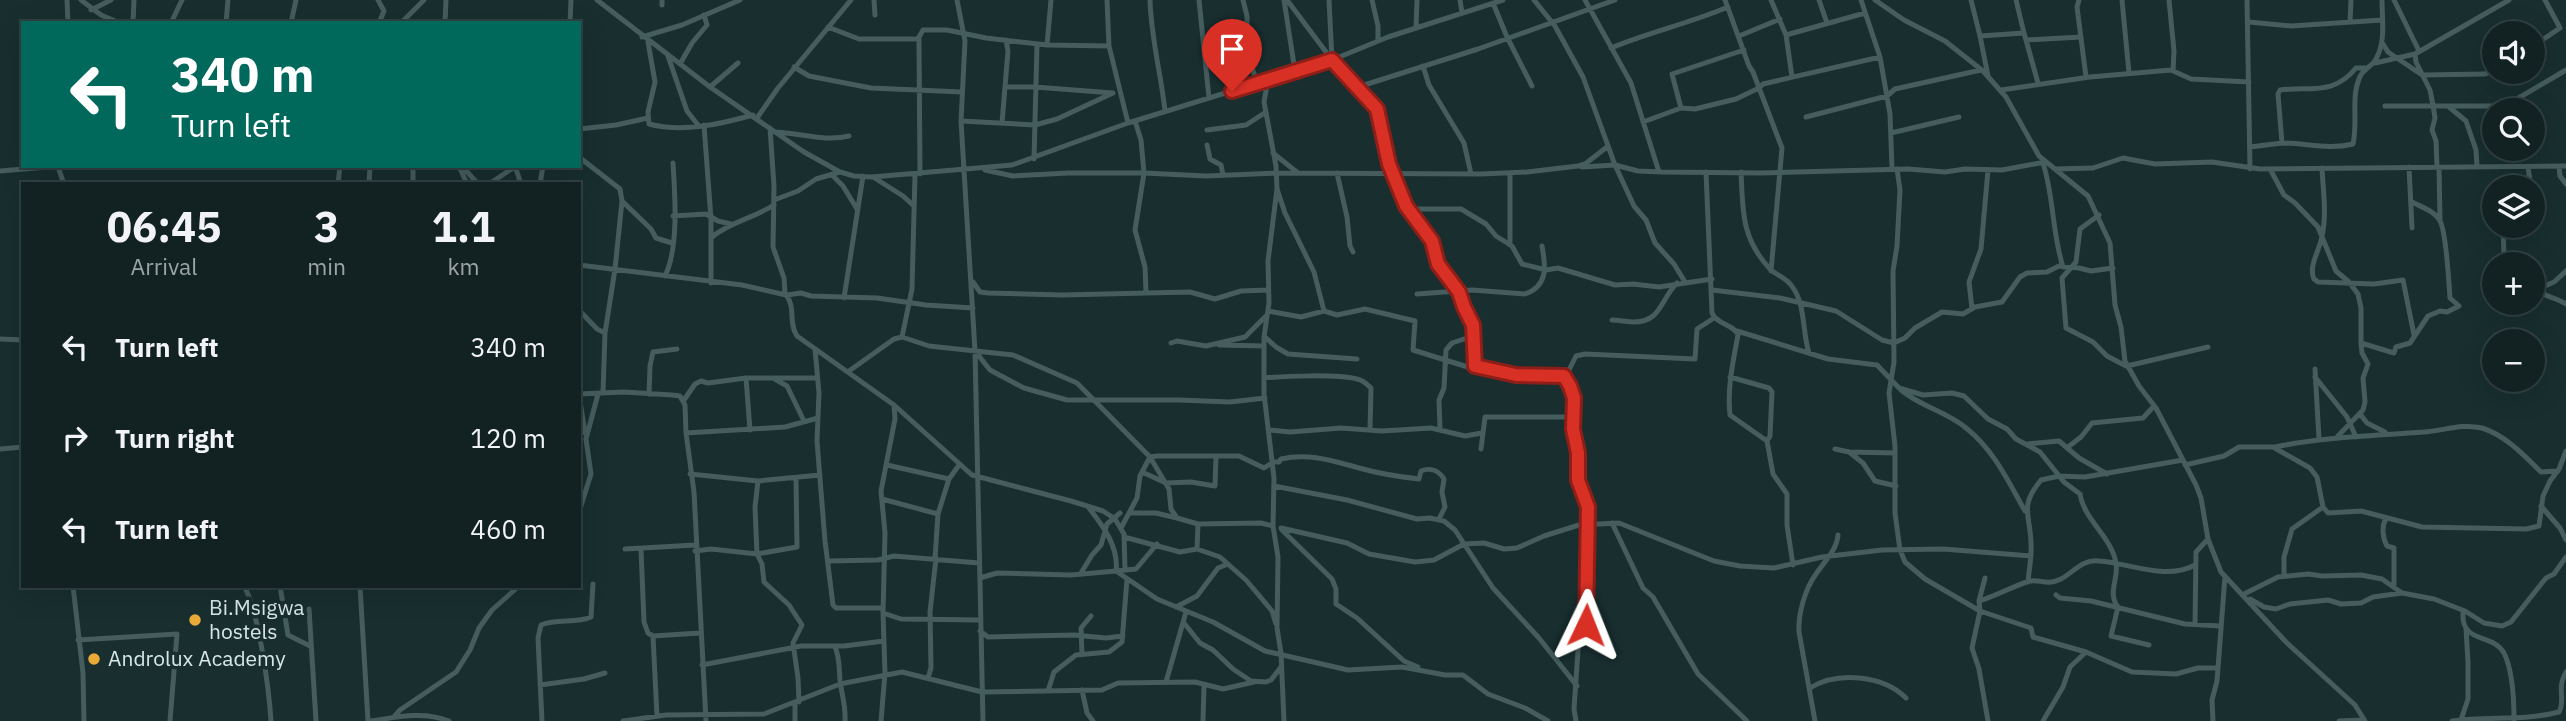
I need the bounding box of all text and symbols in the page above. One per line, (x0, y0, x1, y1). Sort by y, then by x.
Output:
pin (1202, 19, 1262, 91)
map controls (2482, 21, 2545, 392)
button: sound (2482, 21, 2545, 84)
icon: arrive (1213, 30, 1251, 68)
text: 340 m (171, 42, 315, 105)
icon: left (56, 49, 147, 140)
button: search (2482, 98, 2545, 161)
text: Turn left (171, 104, 291, 146)
button: layers (2482, 175, 2545, 238)
text: 06:45 (107, 199, 221, 254)
text: 3 (314, 199, 339, 254)
text: 1.1 (432, 199, 495, 254)
text: Arrival (131, 251, 198, 281)
text: min (307, 251, 346, 281)
text: km (447, 251, 480, 281)
button: + (2482, 252, 2545, 315)
icon: left (56, 328, 94, 366)
button: − (2482, 329, 2545, 392)
text: Turn left (115, 330, 218, 364)
text: 340 m (470, 330, 546, 364)
icon: right (56, 419, 94, 457)
text: Turn right (115, 421, 234, 455)
text: 120 m (470, 421, 546, 455)
icon: left (56, 510, 94, 548)
text: Turn left (115, 512, 218, 546)
text: 460 m (470, 512, 546, 546)
position arrow (1549, 588, 1623, 662)
place label: Bi.Msigwa hostels (209, 593, 305, 645)
marker: Bi.Msigwa hostels (187, 612, 203, 628)
place label: Androlux Academy (108, 644, 286, 672)
marker: Androlux Academy (86, 651, 102, 667)

